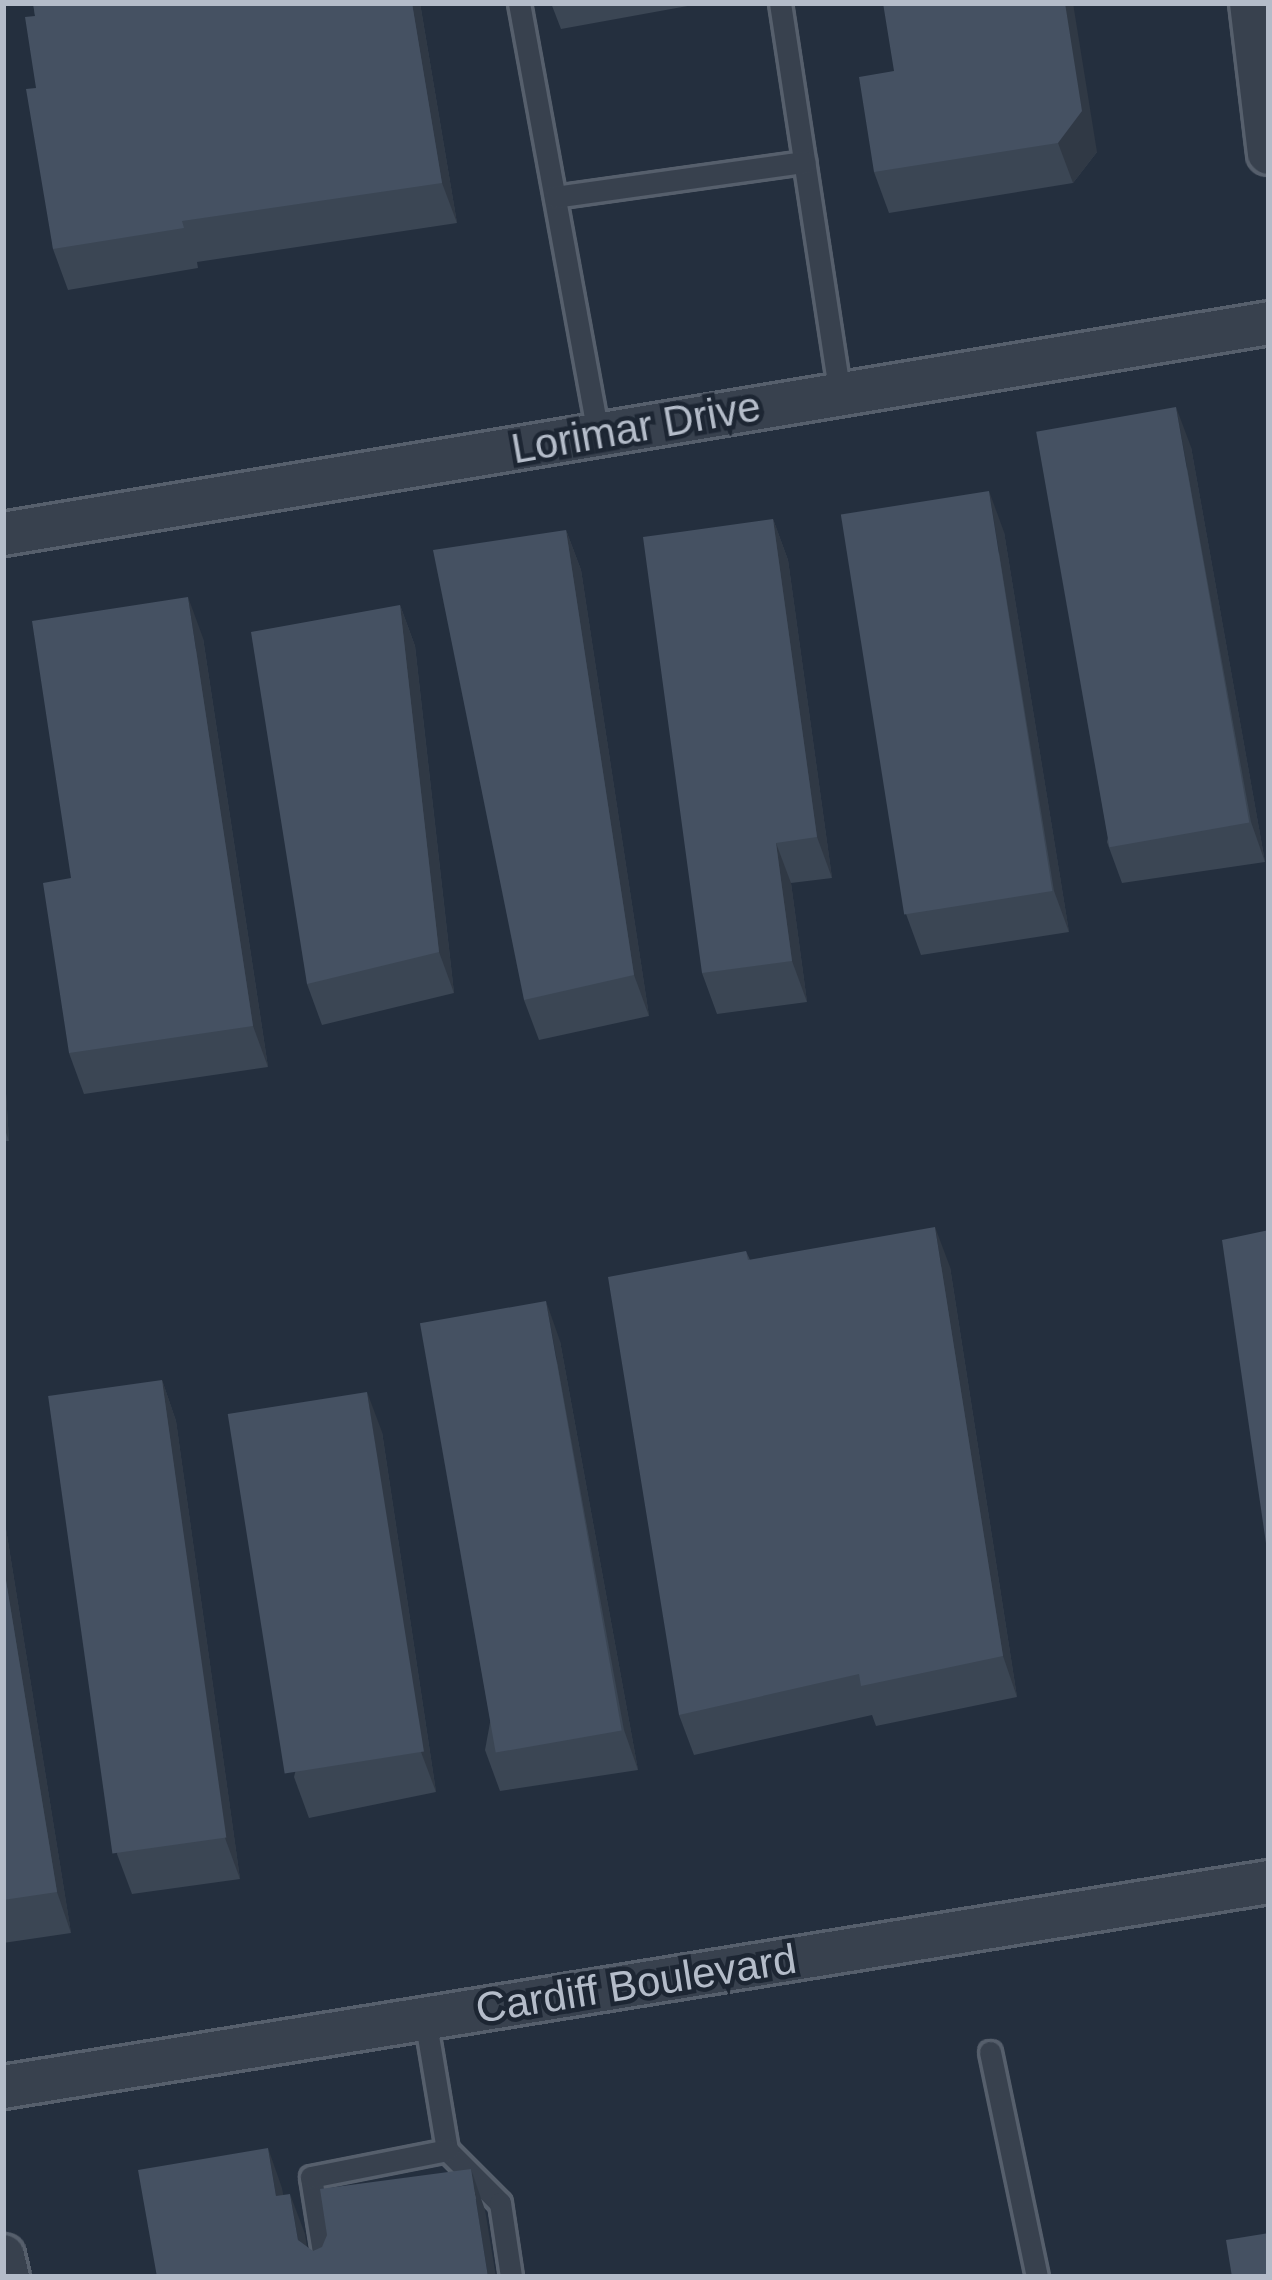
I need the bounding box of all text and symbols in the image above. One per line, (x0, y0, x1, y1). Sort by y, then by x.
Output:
street label: Lorimar Drive (508, 381, 764, 475)
street label: Cardiff Boulevard (472, 1934, 800, 2034)

